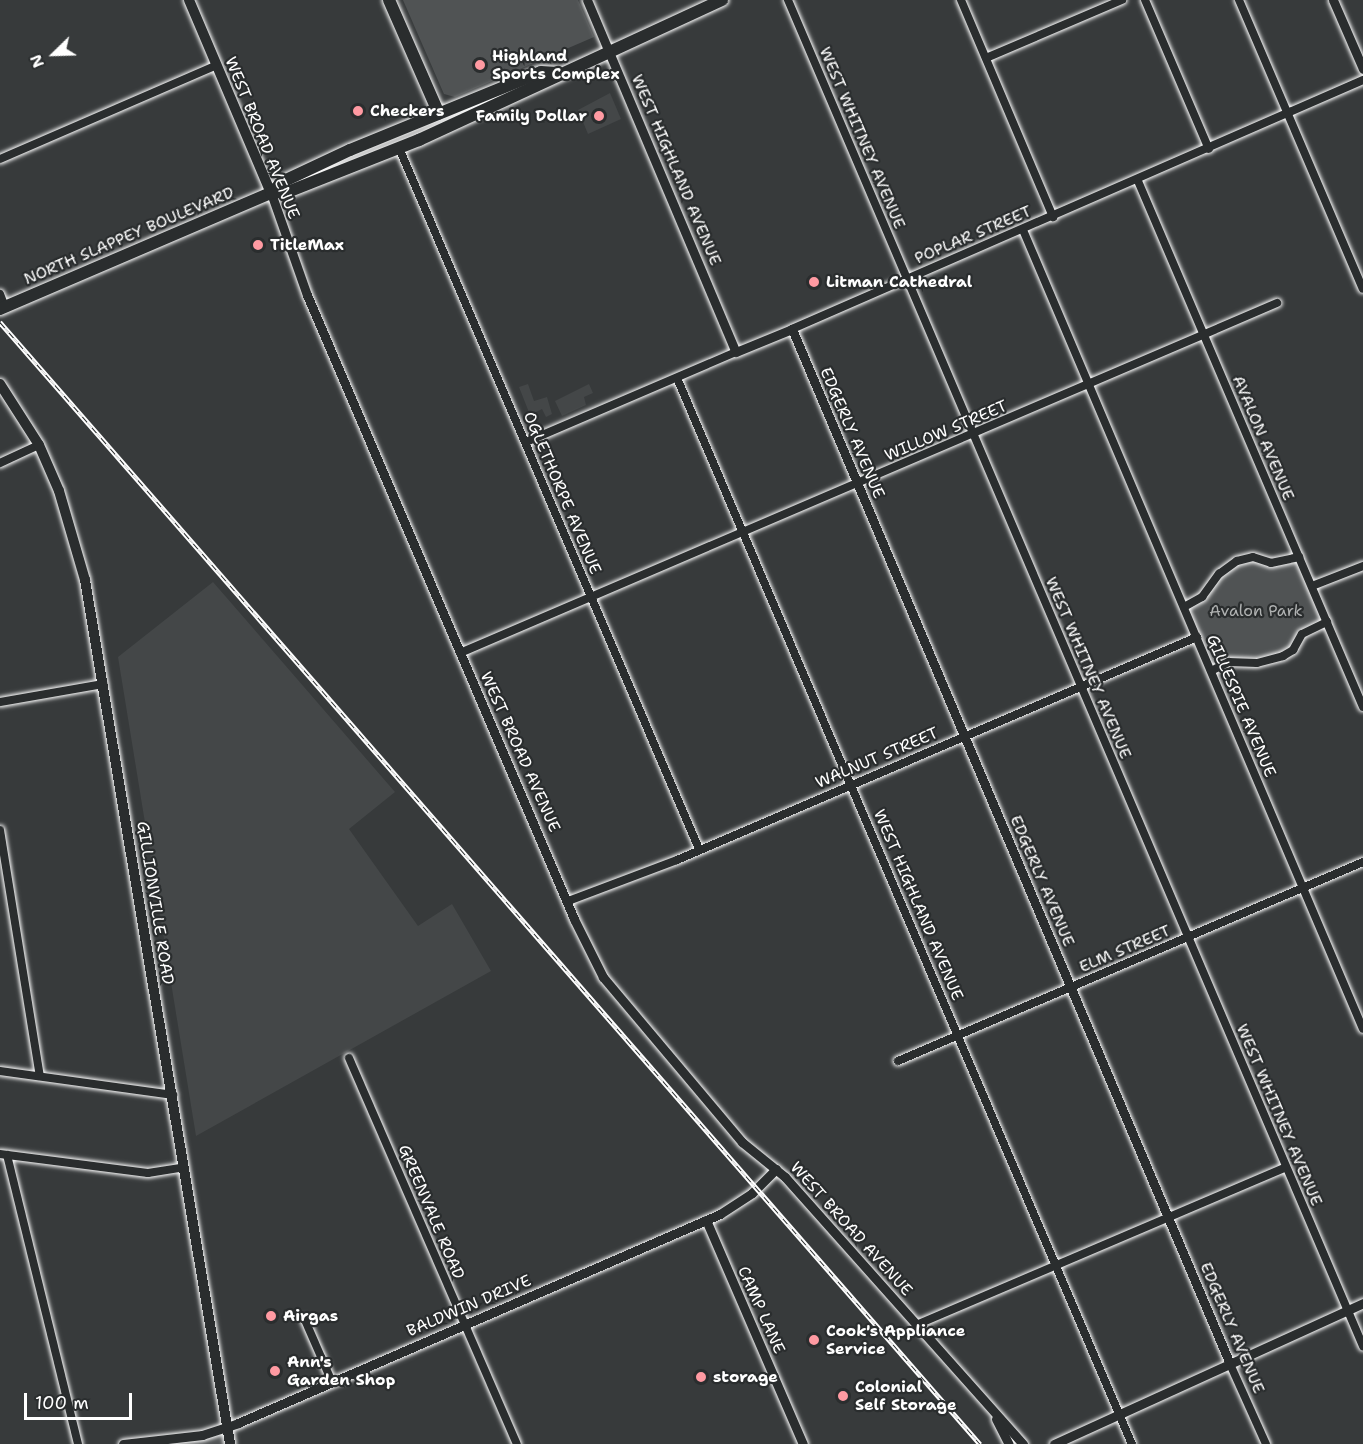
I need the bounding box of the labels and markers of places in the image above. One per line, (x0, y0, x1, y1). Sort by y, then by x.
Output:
place label: Highland Sports Complex (492, 46, 620, 84)
marker: Highland Sports Complex (473, 58, 487, 72)
place label: Checkers (370, 101, 444, 121)
marker: Checkers (351, 104, 365, 118)
place label: Family Dollar (476, 106, 587, 126)
marker: Family Dollar (592, 109, 606, 123)
place label: TitleMax (270, 235, 344, 255)
marker: TitleMax (251, 238, 265, 252)
place label: Litman Cathedral (826, 272, 972, 292)
marker: Litman Cathedral (807, 275, 821, 289)
place label: Airgas (283, 1306, 338, 1326)
marker: Airgas (264, 1309, 278, 1323)
place label: Cook's Appliance Service (826, 1321, 965, 1359)
marker: Cook's Appliance Service (807, 1333, 821, 1347)
place label: Ann's Garden Shop (287, 1352, 395, 1390)
marker: Ann's Garden Shop (268, 1364, 282, 1378)
place label: storage (713, 1367, 778, 1387)
marker: storage (694, 1370, 708, 1384)
place label: Colonial Self Storage (855, 1377, 957, 1415)
marker: Colonial Self Storage (836, 1389, 850, 1403)

